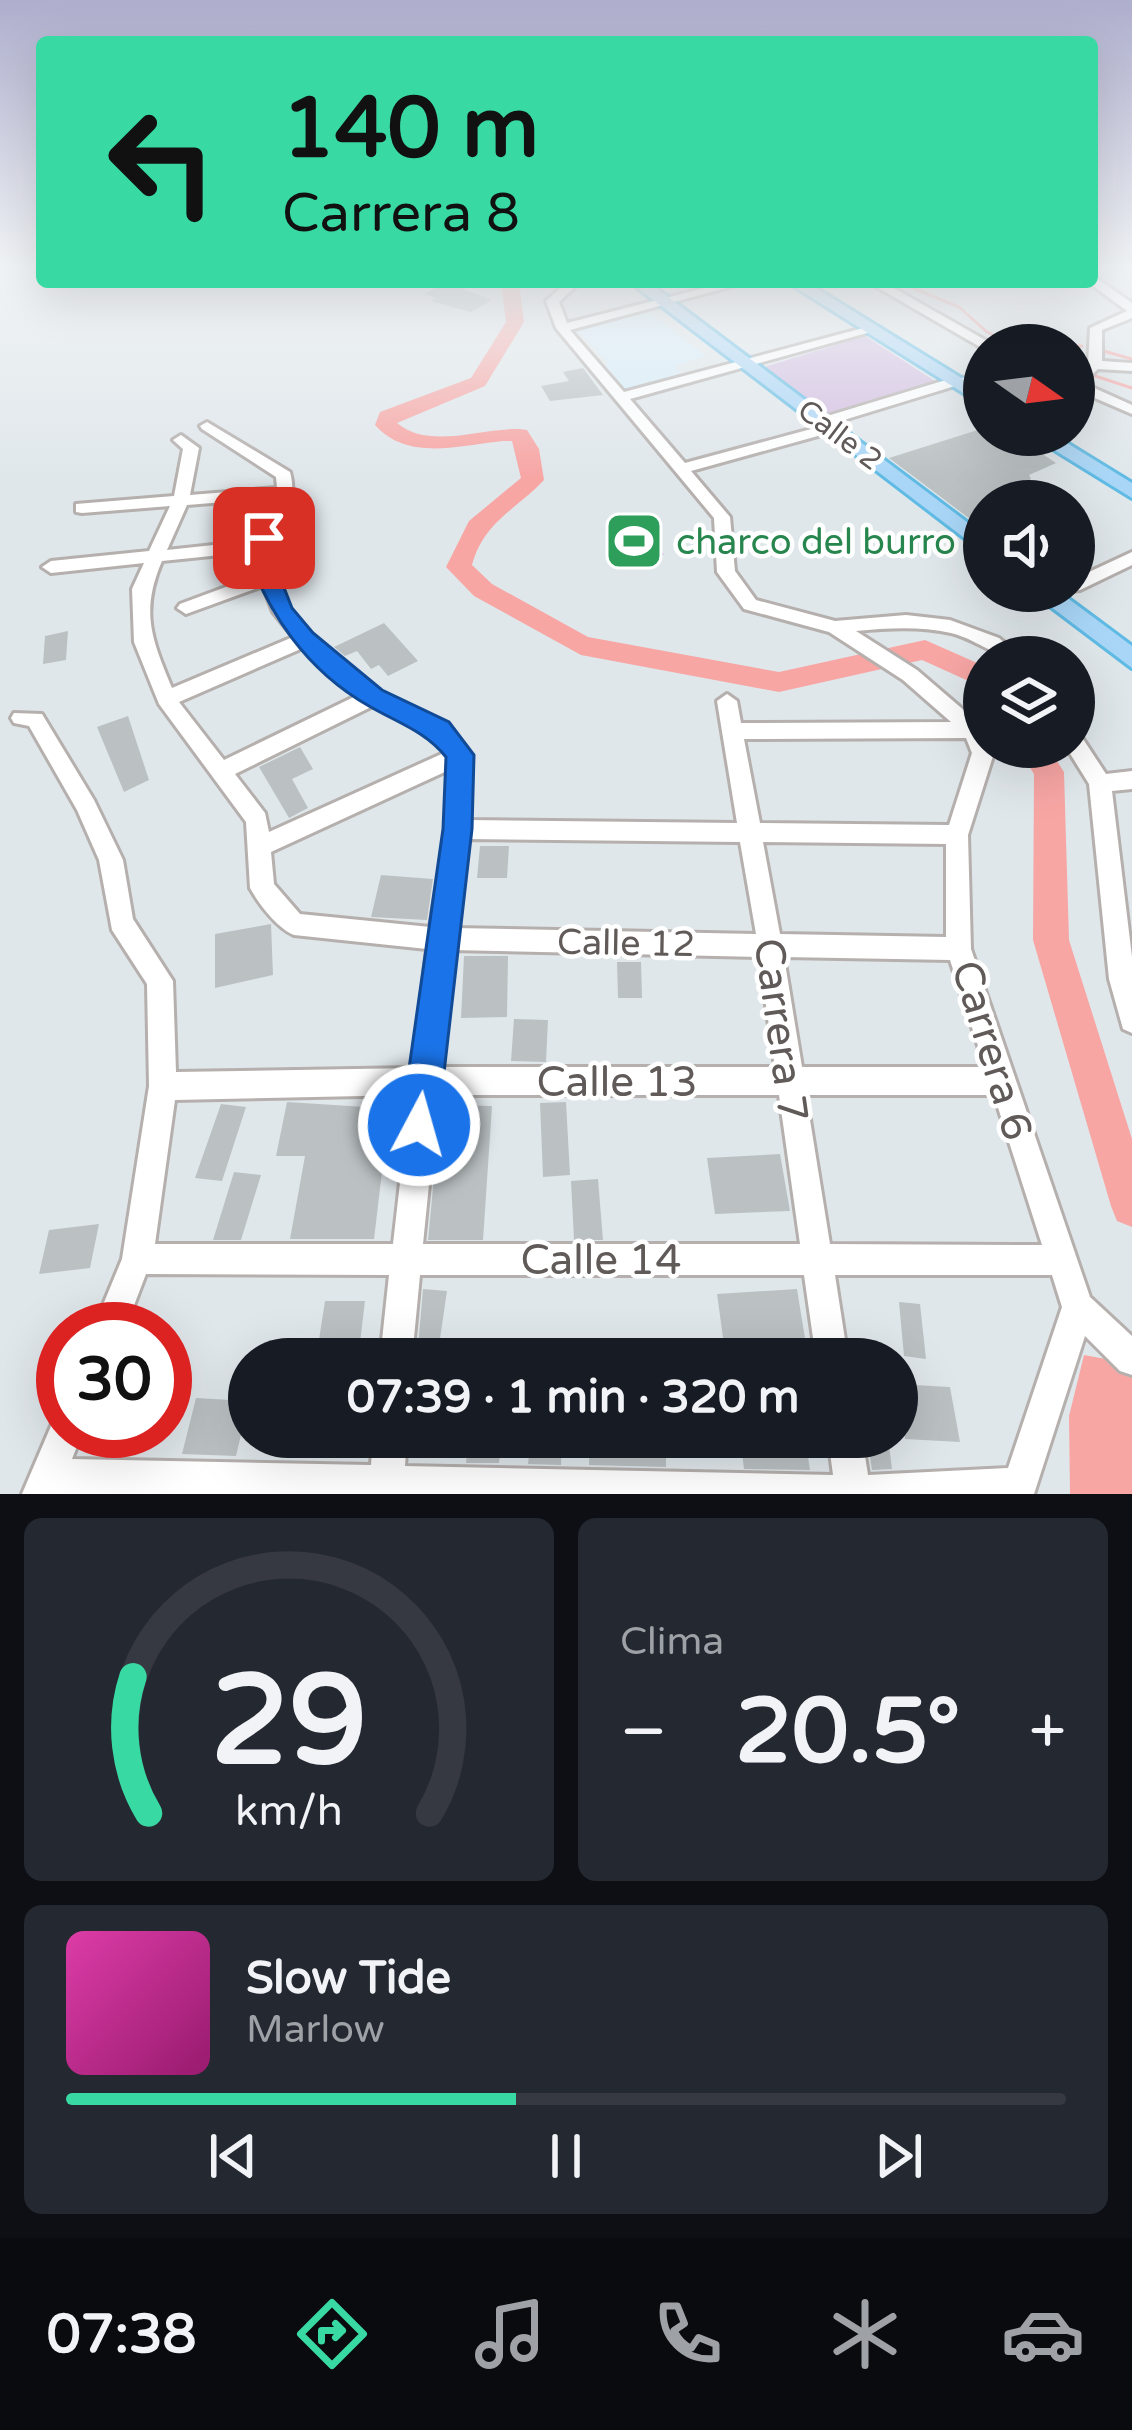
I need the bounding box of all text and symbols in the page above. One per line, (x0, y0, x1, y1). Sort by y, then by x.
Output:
text: 140 m (282, 79, 539, 180)
icon: left (84, 84, 240, 240)
text: Carrera 8 (282, 181, 520, 246)
north arrow (963, 324, 1095, 456)
map controls (963, 324, 1095, 768)
street label: Calle 2 (790, 392, 889, 479)
button: sound (963, 480, 1095, 612)
pin (213, 487, 315, 589)
icon: arrive (231, 505, 297, 571)
sports icon: charco del burro (603, 510, 665, 572)
place label: charco del burro (676, 521, 956, 564)
button: layers (963, 636, 1095, 768)
street label: Calle 12 (557, 921, 695, 966)
street label: Carrera 7 (742, 935, 819, 1125)
street label: Carrera 6 (940, 954, 1043, 1146)
street label: Calle 13 (536, 1057, 698, 1108)
position arrow (356, 1062, 482, 1188)
street label: Calle 14 (520, 1235, 682, 1286)
speed limit sign: 30 (36, 1302, 192, 1458)
text: 07:39 · 1 min · 320 m (347, 1371, 799, 1425)
text: Clima (620, 1618, 724, 1665)
text: 29 (211, 1647, 367, 1798)
text: 20.5° (735, 1678, 961, 1787)
text: − (620, 1692, 667, 1772)
text: + (1029, 1692, 1066, 1772)
text: km/h (235, 1785, 343, 1836)
text: Slow Tide (246, 1952, 451, 2006)
text: Marlow (246, 2006, 385, 2053)
icon: previous (200, 2123, 266, 2189)
icon: pause (533, 2123, 599, 2189)
icon: next (866, 2123, 932, 2189)
icon: directions (290, 2292, 374, 2376)
icon: music (468, 2292, 552, 2376)
icon: phone (646, 2292, 730, 2376)
icon: climate (823, 2292, 907, 2376)
icon: car (1001, 2292, 1085, 2376)
text: 07:38 (47, 2302, 197, 2367)

